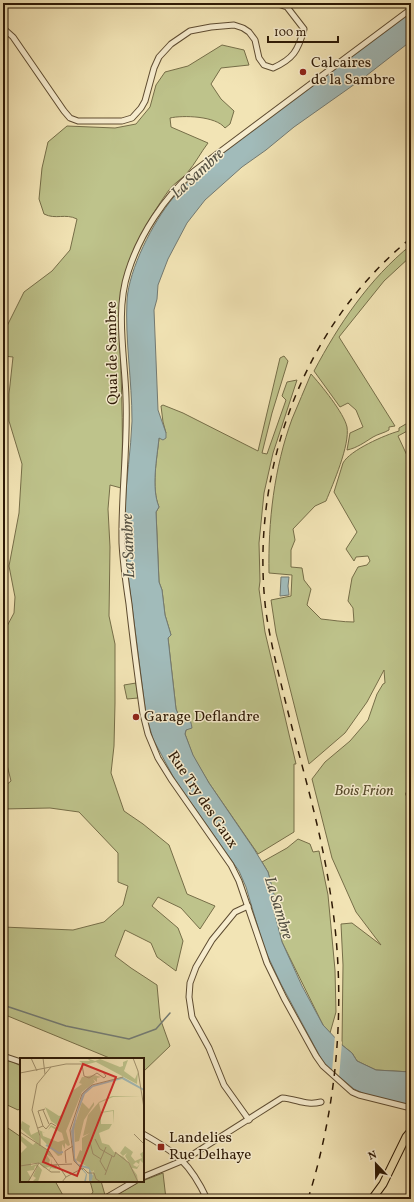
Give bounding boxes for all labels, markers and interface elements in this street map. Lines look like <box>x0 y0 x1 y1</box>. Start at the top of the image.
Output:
scale bar <box>268 18 338 44</box>
text: 100 m <box>274 25 307 41</box>
place label: Calcaires de la Sambre <box>311 53 395 91</box>
marker: Calcaires de la Sambre <box>298 67 308 77</box>
water label: La Sambre <box>167 144 229 204</box>
street label: Quai de Sambre <box>102 301 124 405</box>
water label: La Sambre <box>117 513 141 579</box>
place label: Garage Deflandre <box>144 707 260 728</box>
marker: Garage Deflandre <box>131 712 141 722</box>
street label: Rue Try des Gaux <box>162 747 242 853</box>
park label: Bois Frion <box>334 781 394 802</box>
water label: La Sambre <box>258 874 298 942</box>
inset map <box>20 1058 144 1182</box>
place label: Landelies Rue Delhaye <box>169 1128 251 1166</box>
marker: Landelies Rue Delhaye <box>156 1142 166 1152</box>
north arrow <box>356 1144 396 1184</box>
text: N <box>366 1148 379 1165</box>

